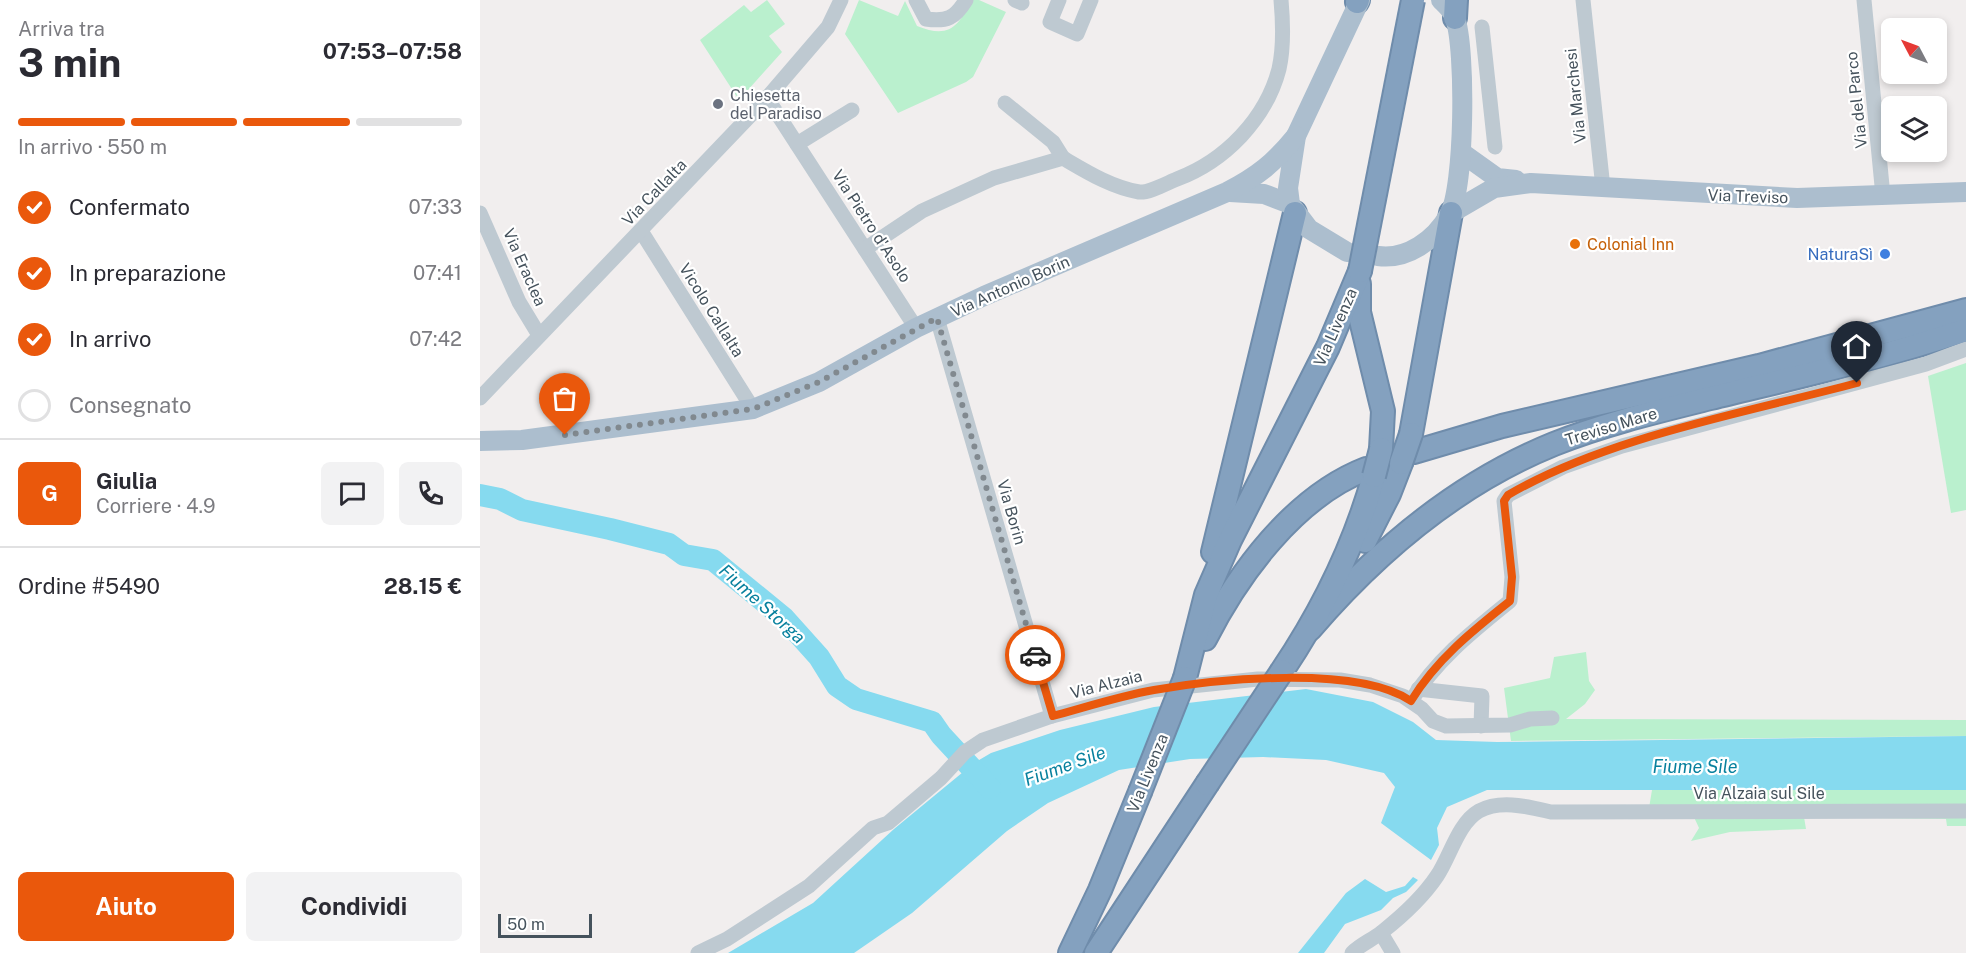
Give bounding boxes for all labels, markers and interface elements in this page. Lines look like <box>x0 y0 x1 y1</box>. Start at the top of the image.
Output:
text: Arriva tra <box>18 17 105 41</box>
north arrow <box>1881 18 1947 84</box>
map controls <box>1881 18 1947 162</box>
text: 07:53–07:58 <box>323 38 462 64</box>
text: 3 min <box>18 40 121 86</box>
street label: Via Marchesi <box>1561 47 1590 144</box>
street label: Via del Parco <box>1842 51 1871 149</box>
place label: Chiesetta del Paradiso <box>730 86 822 123</box>
button: layers <box>1881 96 1947 162</box>
marker: Chiesetta del Paradiso <box>711 97 725 111</box>
text: In arrivo · 550 m <box>18 135 167 159</box>
street label: Via Callalta <box>618 155 691 229</box>
street label: Via Pietro d'Asolo <box>828 166 915 286</box>
street label: Via Treviso <box>1707 186 1789 207</box>
icon: check <box>18 191 51 224</box>
text: Confermato <box>69 194 190 220</box>
text: 07:33 <box>409 195 462 219</box>
street label: Via Eraclea <box>499 225 550 309</box>
place label: Colonial Inn <box>1587 235 1674 254</box>
marker: Colonial Inn <box>1568 237 1582 251</box>
place label: NaturaSì <box>1808 245 1873 264</box>
marker: NaturaSì <box>1878 247 1892 261</box>
street label: Via Antonio Borin <box>948 252 1073 321</box>
icon: check <box>18 257 51 290</box>
text: In preparazione <box>69 260 226 286</box>
street label: Vicolo Callalta <box>675 260 748 361</box>
text: 07:41 <box>413 261 462 285</box>
street label: Via Livenza <box>1310 285 1361 369</box>
pin <box>1831 321 1882 383</box>
icon: check <box>18 323 51 356</box>
text: In arrivo <box>69 326 151 352</box>
text: 07:42 <box>409 327 462 351</box>
icon: home <box>1840 330 1873 363</box>
pin <box>539 373 590 435</box>
icon: bag <box>548 382 581 415</box>
text: Consegnato <box>69 392 191 418</box>
street label: Treviso Mare <box>1563 403 1659 449</box>
button: chat <box>321 462 384 525</box>
button: phone <box>399 462 462 525</box>
text: Giulia <box>96 468 157 494</box>
street label: Via Borin <box>993 477 1030 547</box>
text: G <box>41 480 58 506</box>
text: Corriere · 4.9 <box>96 494 216 518</box>
water label: Fiume Storga <box>715 560 810 648</box>
text: Ordine #5490 <box>18 573 160 599</box>
text: 28.15 € <box>384 573 462 599</box>
courier <box>1005 625 1065 685</box>
icon: car <box>1019 639 1052 672</box>
street label: Via Alzaia <box>1068 666 1144 703</box>
street label: Via Livenza <box>1123 731 1172 815</box>
water label: Fiume Sile <box>1021 741 1109 790</box>
water label: Fiume Sile <box>1652 756 1738 777</box>
street label: Via Alzaia sul Sile <box>1693 784 1825 803</box>
button: Aiuto <box>18 872 234 941</box>
button: Condividi <box>246 872 462 941</box>
scale bar <box>498 911 592 938</box>
text: 50 m <box>507 915 545 934</box>

